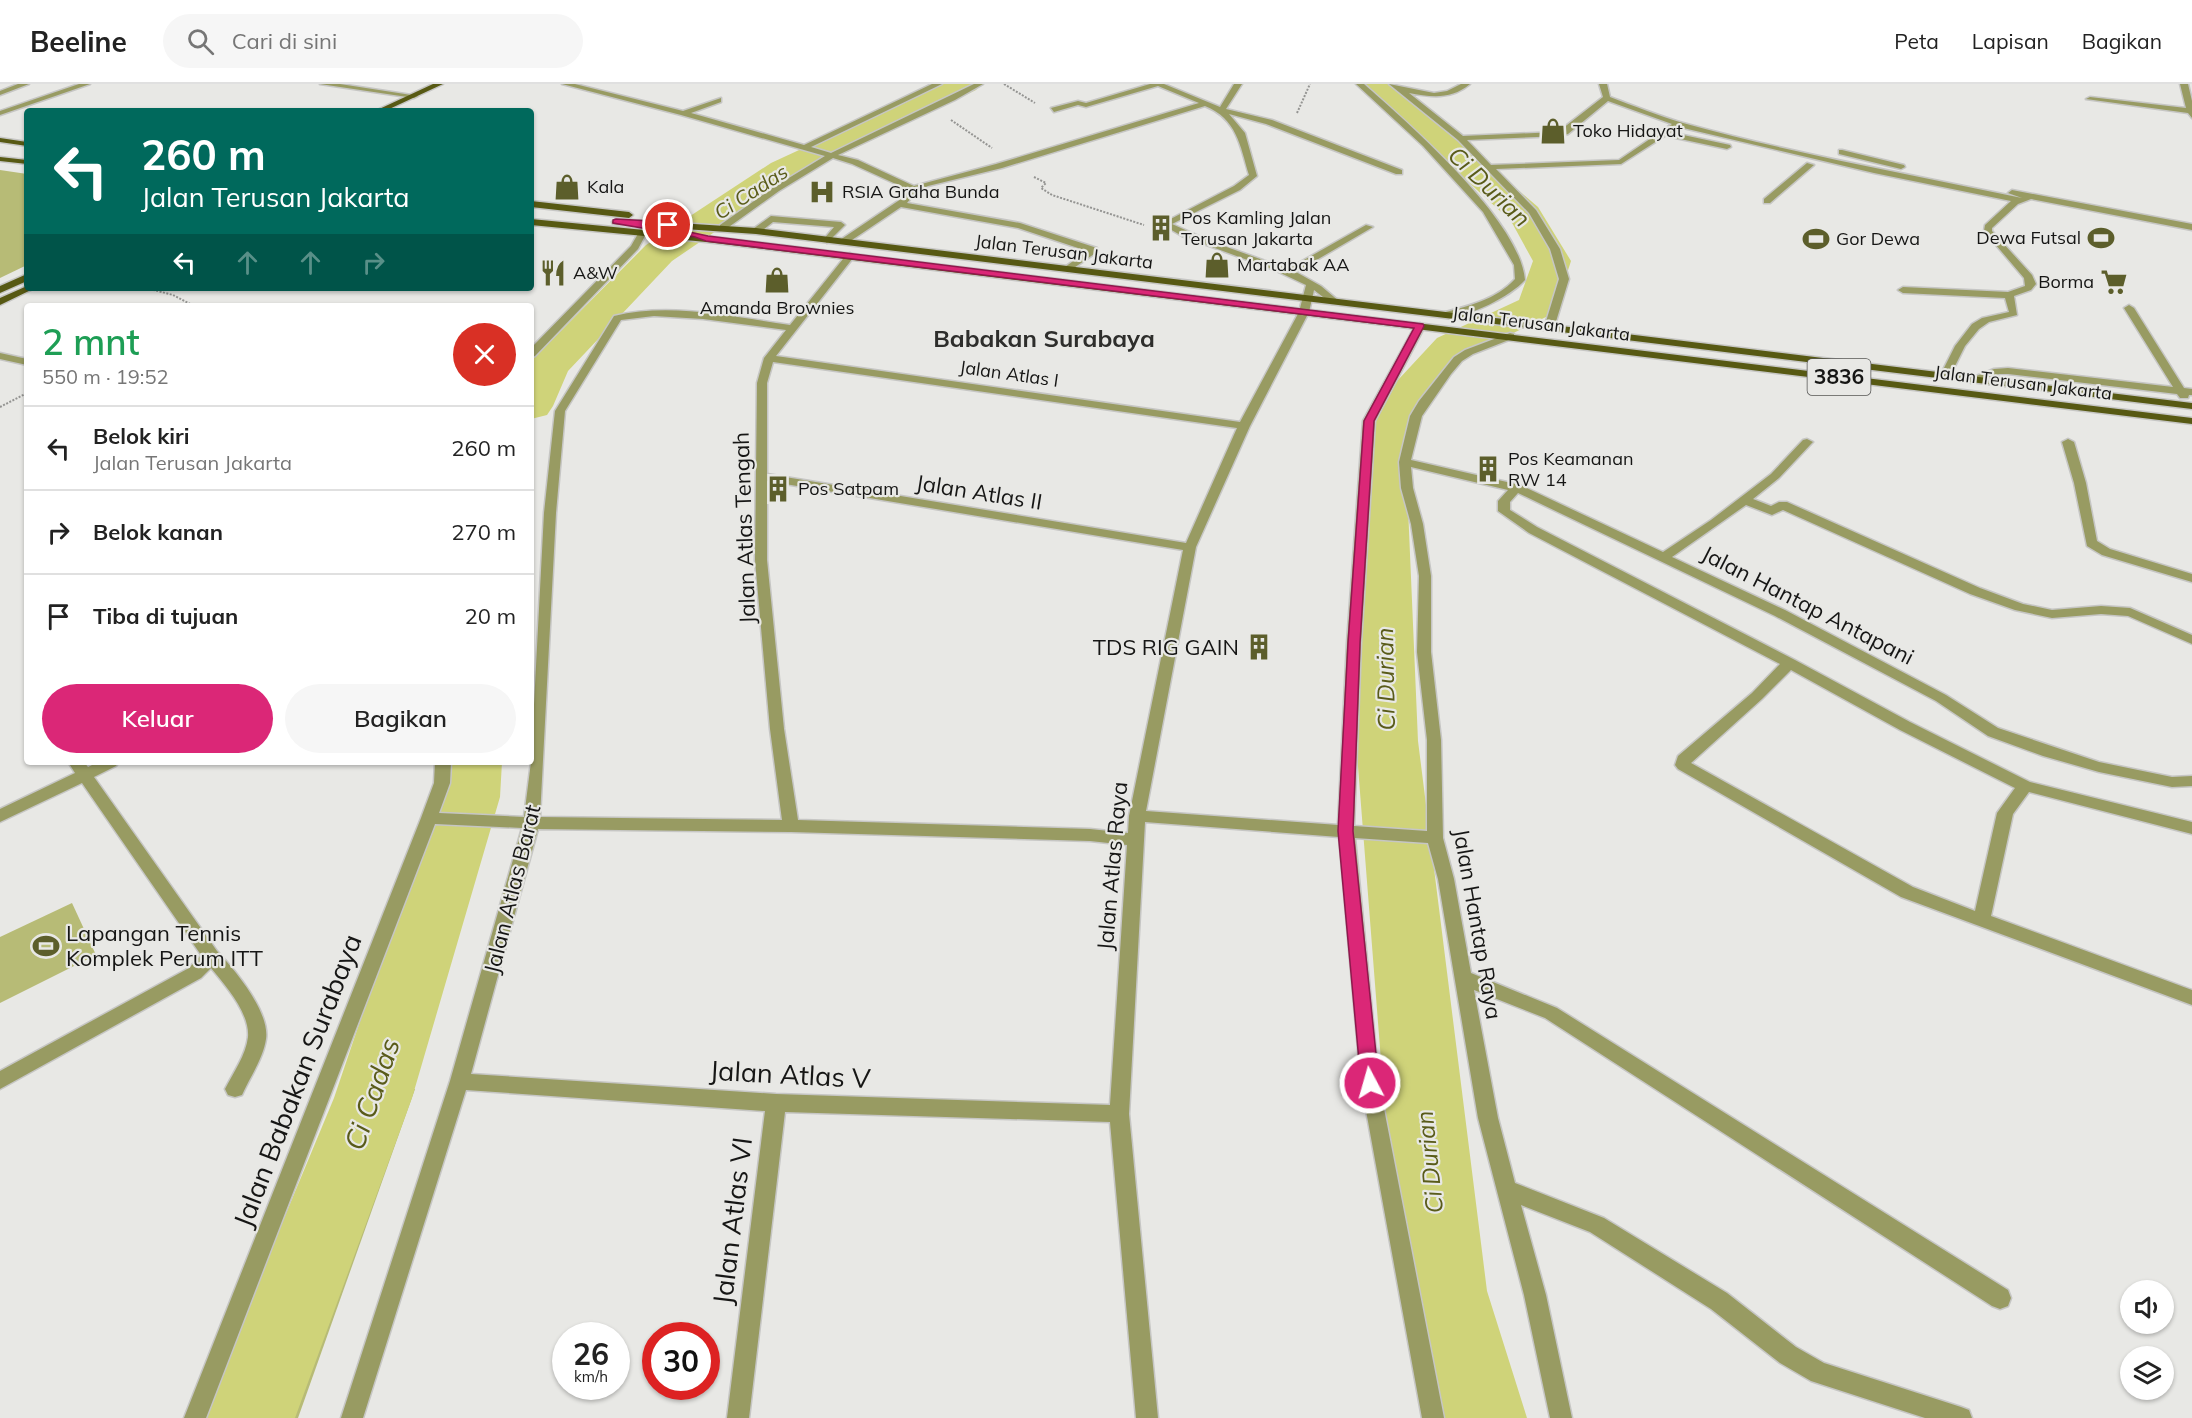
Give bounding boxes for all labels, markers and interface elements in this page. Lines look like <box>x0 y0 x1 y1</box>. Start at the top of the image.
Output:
search box <box>163 14 583 68</box>
text: Beeline <box>30 24 127 59</box>
icon: search <box>184 25 217 58</box>
text: Cari di sini <box>232 27 337 55</box>
text: Peta <box>1894 28 1939 54</box>
text: Lapisan <box>1972 28 2049 54</box>
text: Bagikan <box>2082 28 2162 54</box>
shop icon: Toko Hidayat <box>1538 116 1568 146</box>
place label: Toko Hidayat <box>1573 119 1683 142</box>
text: 260 m <box>141 128 266 181</box>
icon: left <box>42 132 120 210</box>
water label: Ci Durian <box>1442 140 1537 233</box>
water label: Ci Cadas <box>709 158 792 225</box>
shop icon: Kala <box>552 172 582 202</box>
place label: Kala <box>587 175 624 198</box>
hospital icon: RSIA Graha Bunda <box>807 177 837 207</box>
text: Jalan Terusan Jakarta <box>141 180 410 214</box>
place label: RSIA Graha Bunda <box>842 180 999 203</box>
pin <box>642 199 693 250</box>
place label: Pos Kamling Jalan Terusan Jakarta <box>1181 206 1331 250</box>
icon: arrive <box>651 208 684 241</box>
building icon: Pos Kamling Jalan Terusan Jakarta <box>1146 213 1176 243</box>
sports icon: Dewa Futsal <box>2086 223 2116 253</box>
sports icon: Gor Dewa <box>1801 224 1831 254</box>
place label: Dewa Futsal <box>1976 226 2081 249</box>
place label: Gor Dewa <box>1836 227 1920 250</box>
street label: Jalan Terusan Jakarta <box>974 229 1154 274</box>
icon: left <box>168 246 201 279</box>
icon: ahead <box>231 246 264 279</box>
icon: ahead <box>294 246 327 279</box>
icon: right <box>357 246 390 279</box>
shop icon: Martabak AA <box>1202 250 1232 280</box>
place label: Martabak AA <box>1237 253 1349 276</box>
restaurant icon: A&W <box>538 258 568 288</box>
place label: A&W <box>573 261 618 284</box>
shop icon: Amanda Brownies <box>762 265 792 295</box>
supermarket icon: Borma <box>2099 267 2129 297</box>
place label: Borma <box>2038 270 2094 293</box>
place label: Amanda Brownies <box>700 296 854 319</box>
street label: Jalan Terusan Jakarta <box>1451 301 1631 346</box>
text: 2 mnt <box>42 319 140 364</box>
button: close <box>453 323 516 386</box>
district label: Babakan Surabaya <box>933 323 1155 353</box>
street label: Jalan Atlas I <box>958 355 1060 392</box>
road number: 3836 <box>1808 359 1870 395</box>
street label: Jalan Terusan Jakarta <box>1933 360 2113 405</box>
text: 550 m · 19:52 <box>42 364 168 389</box>
text: Belok kiri <box>93 422 189 450</box>
icon: left <box>42 432 75 465</box>
street label: Jalan Atlas Tengah <box>727 432 761 624</box>
text: 260 m <box>451 434 516 462</box>
place label: Pos Keamanan RW 14 <box>1508 447 1634 491</box>
text: Jalan Terusan Jakarta <box>93 450 292 475</box>
building icon: Pos Keamanan RW 14 <box>1473 454 1503 484</box>
street label: Jalan Atlas II <box>914 468 1044 516</box>
building icon: Pos Satpam <box>763 474 793 504</box>
place label: Pos Satpam <box>798 477 899 500</box>
icon: right <box>42 516 75 549</box>
text: Belok kanan <box>93 518 223 546</box>
text: 270 m <box>451 518 516 546</box>
street label: Jalan Hantap Antapani <box>1697 539 1919 671</box>
icon: arrive <box>42 600 75 633</box>
text: Tiba di tujuan <box>93 602 238 630</box>
text: 20 m <box>465 602 516 630</box>
water label: Ci Durian <box>1369 627 1401 731</box>
building icon: TDS RIG GAIN <box>1244 632 1274 662</box>
place label: TDS RIG GAIN <box>1093 633 1239 661</box>
button: Keluar <box>42 684 273 753</box>
button: Bagikan <box>285 684 516 753</box>
street label: Jalan Atlas Raya <box>1091 781 1133 951</box>
street label: Jalan Atlas Barat <box>477 801 547 976</box>
street label: Jalan Hantap Raya <box>1447 826 1509 1022</box>
place label: Lapangan Tennis Komplek Perum ITT <box>66 919 263 972</box>
street label: Jalan Babakan Surabaya <box>225 929 369 1232</box>
sports icon: Lapangan Tennis Komplek Perum ITT <box>31 931 61 961</box>
water label: Ci Cadas <box>336 1033 407 1154</box>
position arrow <box>1338 1051 1402 1115</box>
street label: Jalan Atlas V <box>709 1053 872 1095</box>
water label: Ci Durian <box>1409 1109 1449 1215</box>
street label: Jalan Atlas VI <box>705 1135 759 1307</box>
map controls <box>2120 1280 2174 1400</box>
button: sound <box>2120 1280 2174 1334</box>
speed limit sign: 30 <box>642 1322 720 1400</box>
text: 26 <box>573 1335 609 1373</box>
button: layers <box>2120 1346 2174 1400</box>
text: km/h <box>574 1367 608 1386</box>

